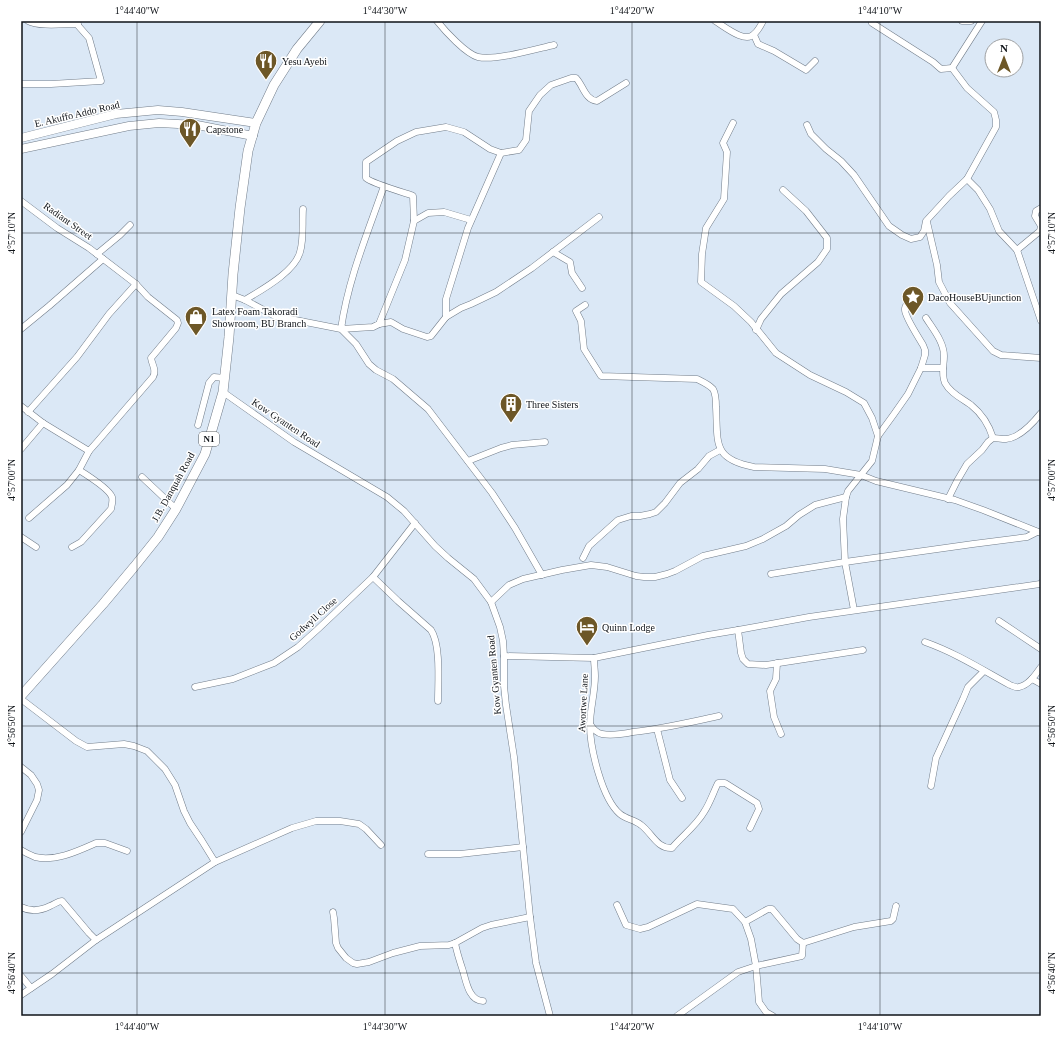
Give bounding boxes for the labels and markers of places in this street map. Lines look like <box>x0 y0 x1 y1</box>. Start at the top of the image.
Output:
restaurant icon: Yesu Ayebi <box>253 48 279 81</box>
place label: Yesu Ayebi <box>282 56 327 67</box>
restaurant icon: Capstone <box>177 116 203 149</box>
place label: Capstone <box>206 124 244 135</box>
place icon: DacoHouseBUjunction <box>900 284 926 317</box>
place label: DacoHouseBUjunction <box>928 292 1021 303</box>
shop icon: Latex Foam Takoradi Showroom, BU Branch <box>183 304 209 337</box>
place label: Latex Foam Takoradi Showroom, BU Branch <box>212 306 306 329</box>
building icon: Three Sisters <box>498 391 524 424</box>
place label: Three Sisters <box>526 399 579 410</box>
hotel icon: Quinn Lodge <box>574 614 600 647</box>
place label: Quinn Lodge <box>602 622 656 633</box>

